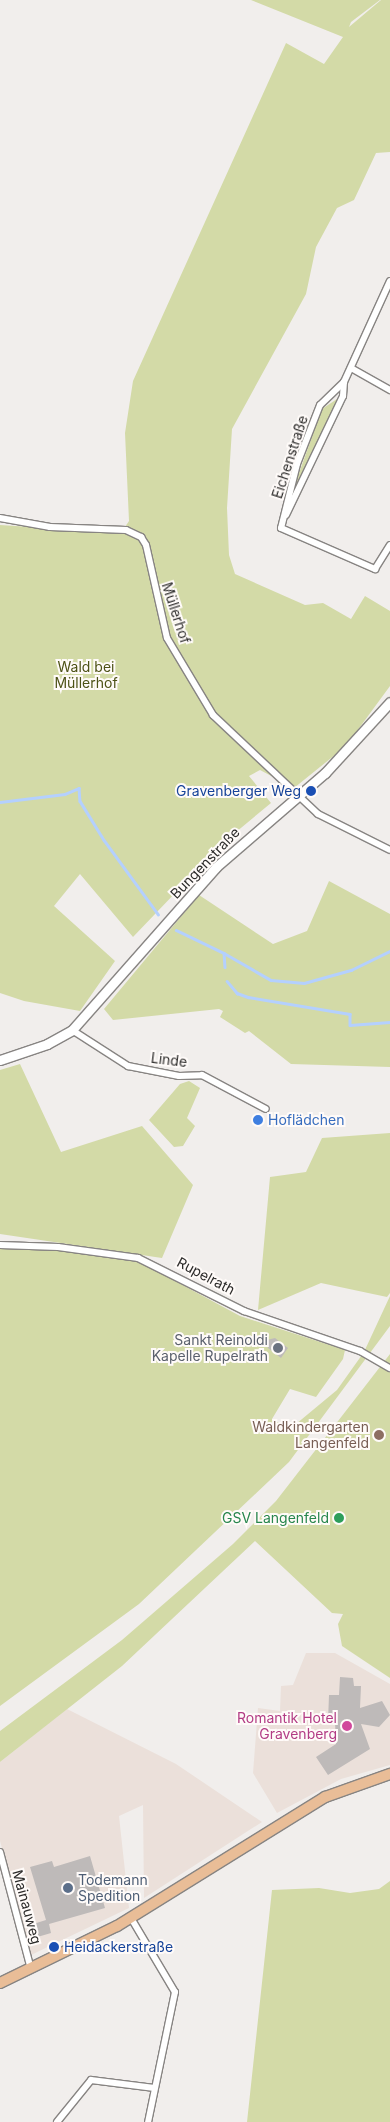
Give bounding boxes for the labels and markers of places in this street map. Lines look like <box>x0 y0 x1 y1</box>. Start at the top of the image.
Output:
place label: Gravenberger Weg <box>176 783 301 799</box>
marker: Gravenberger Weg <box>305 785 317 797</box>
place label: Hoflädchen <box>268 1112 345 1128</box>
marker: Hoflädchen <box>252 1114 264 1126</box>
place label: Sankt Reinoldi Kapelle Rupelrath <box>152 1332 268 1364</box>
marker: Sankt Reinoldi Kapelle Rupelrath <box>272 1342 284 1354</box>
place label: Waldkindergarten Langenfeld <box>252 1419 369 1451</box>
marker: Waldkindergarten Langenfeld <box>373 1429 385 1441</box>
place label: GSV Langenfeld <box>222 1510 329 1526</box>
marker: GSV Langenfeld <box>333 1512 345 1524</box>
place label: Romantik Hotel Gravenberg <box>237 1710 337 1742</box>
marker: Romantik Hotel Gravenberg <box>341 1720 353 1732</box>
place label: Todemann Spedition <box>78 1872 148 1904</box>
marker: Todemann Spedition <box>62 1882 74 1894</box>
place label: Heidackerstraße <box>64 1939 173 1955</box>
marker: Heidackerstraße <box>48 1941 60 1953</box>

